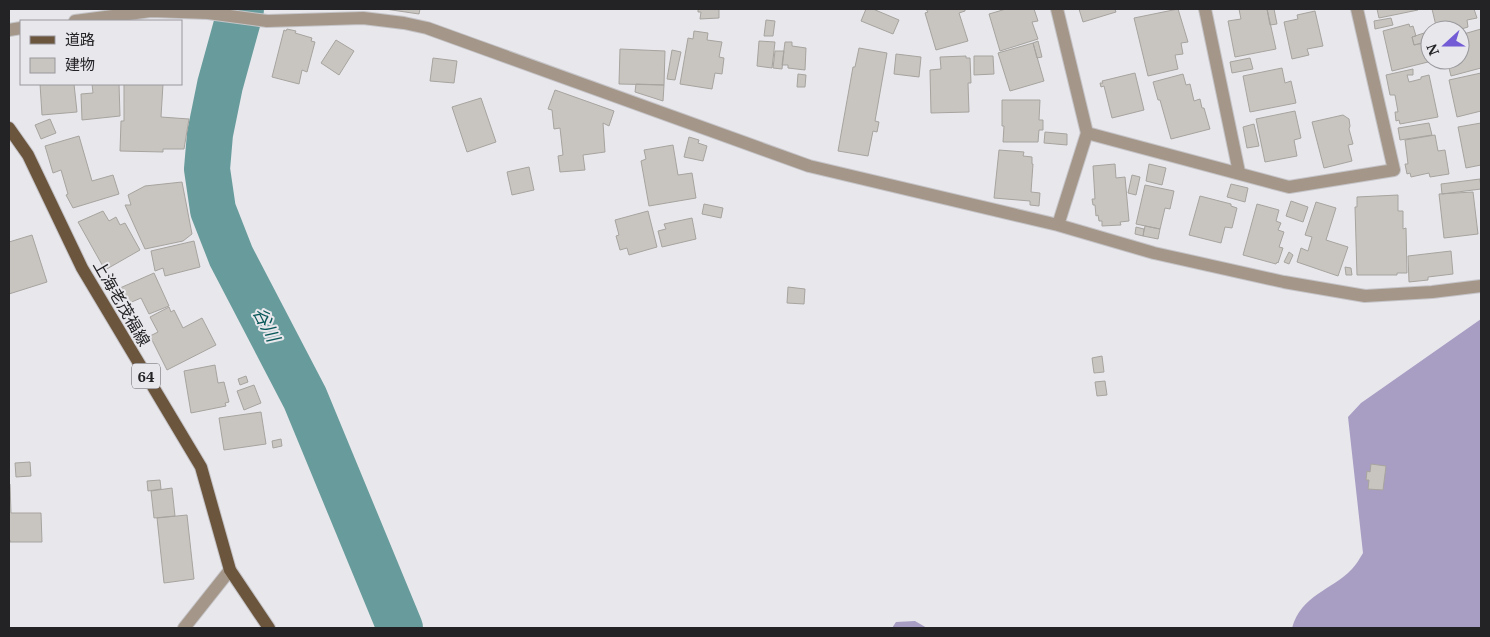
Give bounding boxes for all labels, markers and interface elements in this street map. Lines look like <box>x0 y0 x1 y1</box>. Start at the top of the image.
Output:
legend <box>20 20 182 85</box>
north arrow <box>1420 20 1470 70</box>
text: 道路 <box>65 29 95 49</box>
text: N <box>1422 41 1443 58</box>
text: 建物 <box>65 54 95 74</box>
street label: 上海老茂福線 <box>88 256 156 350</box>
water label: 谷川 <box>248 303 287 347</box>
road number: 64 <box>132 364 160 388</box>

